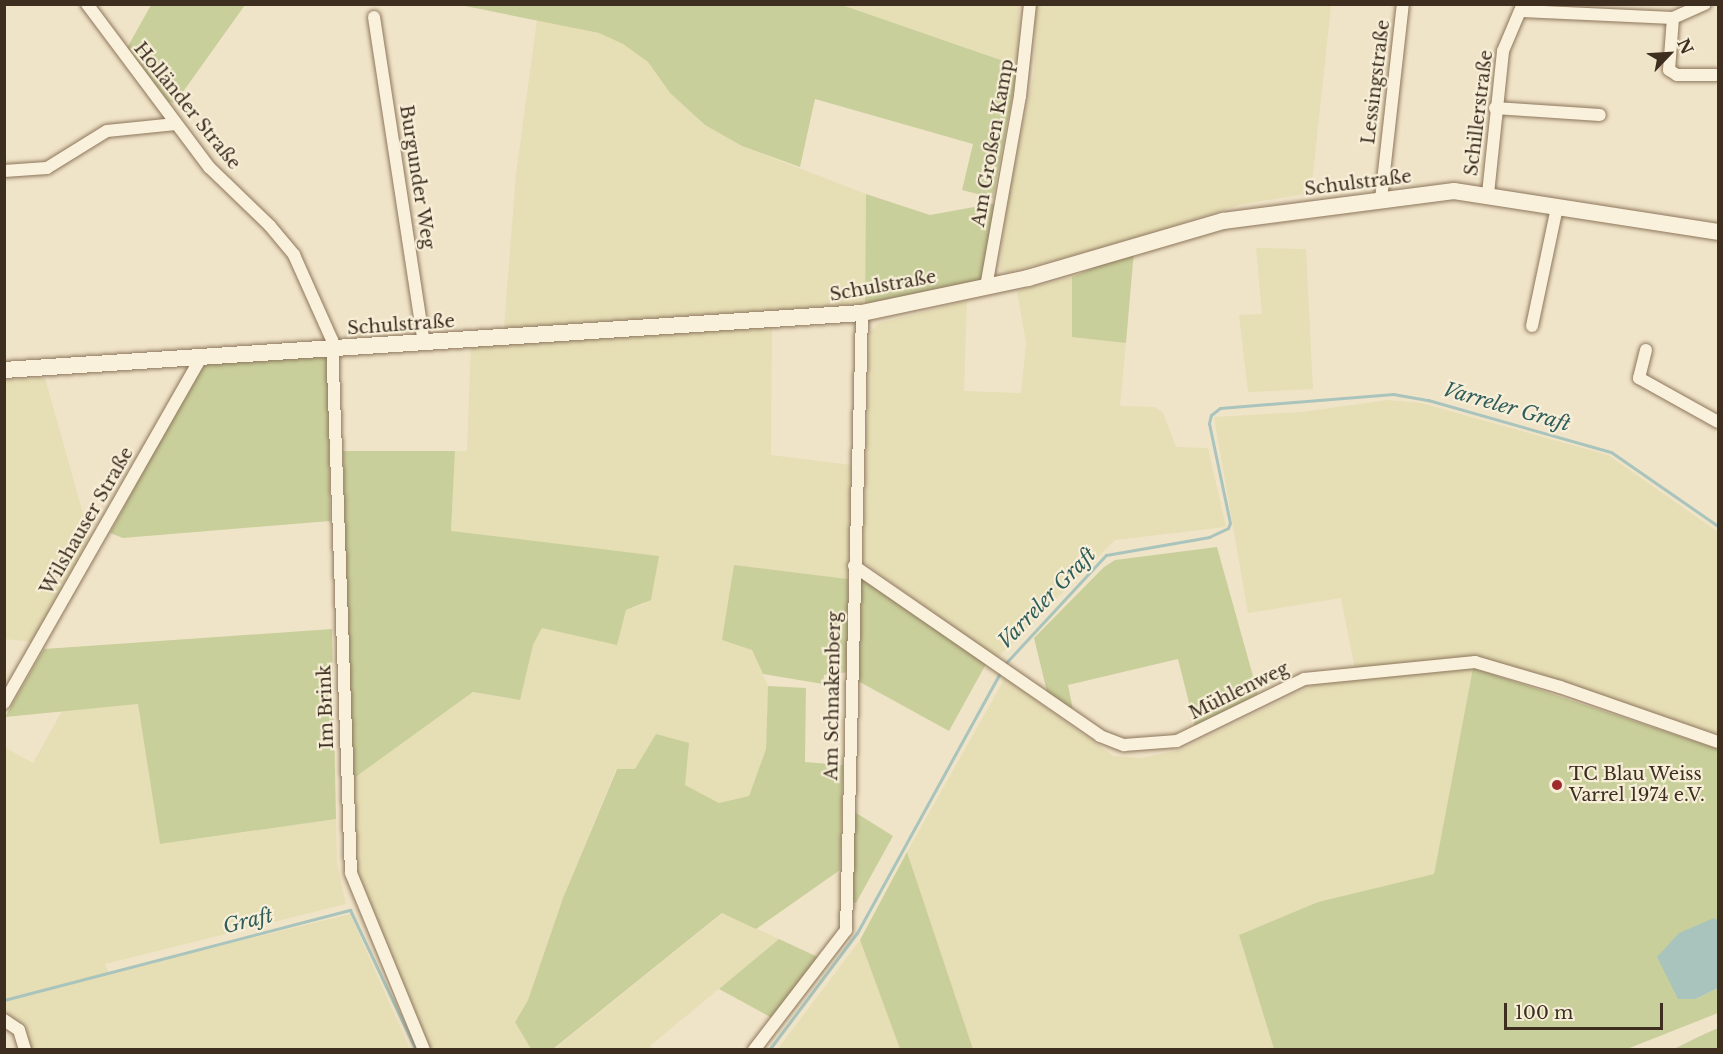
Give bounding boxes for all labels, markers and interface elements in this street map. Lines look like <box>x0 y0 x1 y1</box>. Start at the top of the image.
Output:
street label: Lessingstraße <box>1358 19 1394 145</box>
north arrow <box>1639 24 1699 84</box>
text: N <box>1673 35 1698 57</box>
street label: Holländer Straße <box>129 38 245 174</box>
street label: Schillerstraße <box>1461 49 1497 177</box>
street label: Am Großen Kamp <box>968 57 1018 229</box>
street label: Burgunder Weg <box>395 103 439 251</box>
street label: Schulstraße <box>1303 166 1413 200</box>
street label: Schulstraße <box>828 266 938 306</box>
street label: Schulstraße <box>347 310 455 340</box>
water label: Varreler Graft <box>1441 377 1573 437</box>
street label: Wilshauser Straße <box>36 443 138 599</box>
water label: Varreler Graft <box>993 542 1101 654</box>
street label: Am Schnakenberg <box>821 611 845 781</box>
street label: Mühlenweg <box>1186 658 1292 724</box>
street label: Im Brink <box>314 665 338 749</box>
place label: TC Blau Weiss Varrel 1974 e.V. <box>1569 764 1705 806</box>
marker: TC Blau Weiss Varrel 1974 e.V. <box>1550 778 1564 792</box>
water label: Graft <box>221 903 275 939</box>
scale bar <box>1507 991 1666 1029</box>
text: 100 m <box>1515 1002 1573 1024</box>

